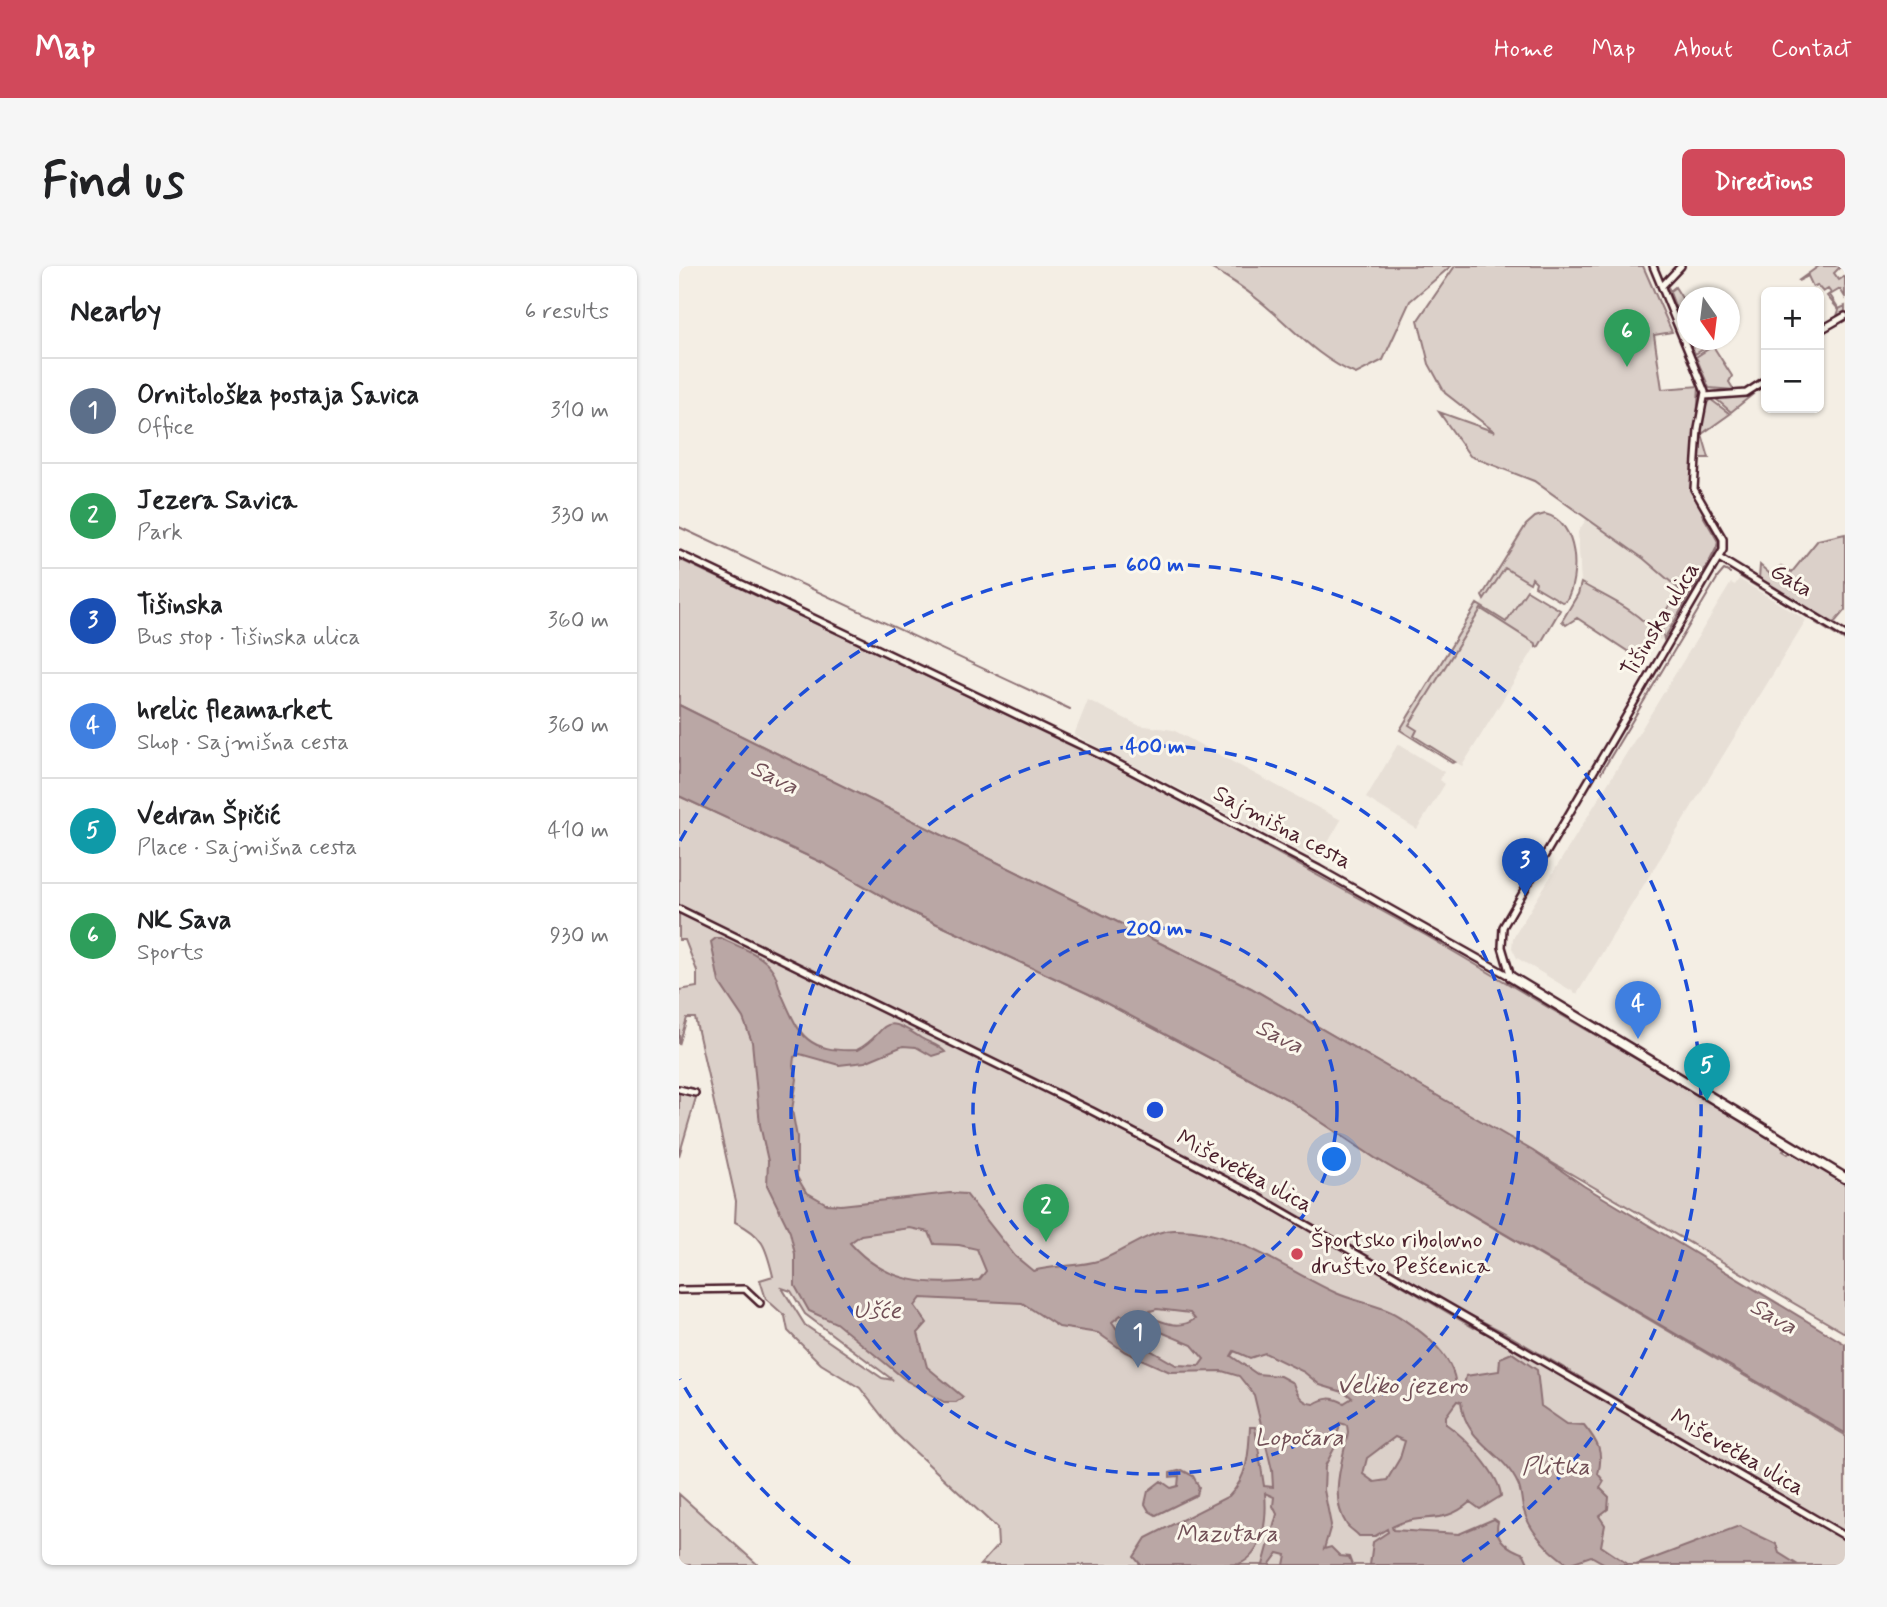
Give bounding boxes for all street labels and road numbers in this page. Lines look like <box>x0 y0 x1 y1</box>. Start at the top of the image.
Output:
street label: Tišinska ulica <box>1615 557 1707 683</box>
street label: Gata <box>1764 557 1818 605</box>
street label: Sajmišna cesta <box>1208 779 1356 877</box>
street label: Miševečka ulica <box>1171 1124 1317 1220</box>
street label: Miševečka ulica <box>1665 1403 1809 1503</box>

